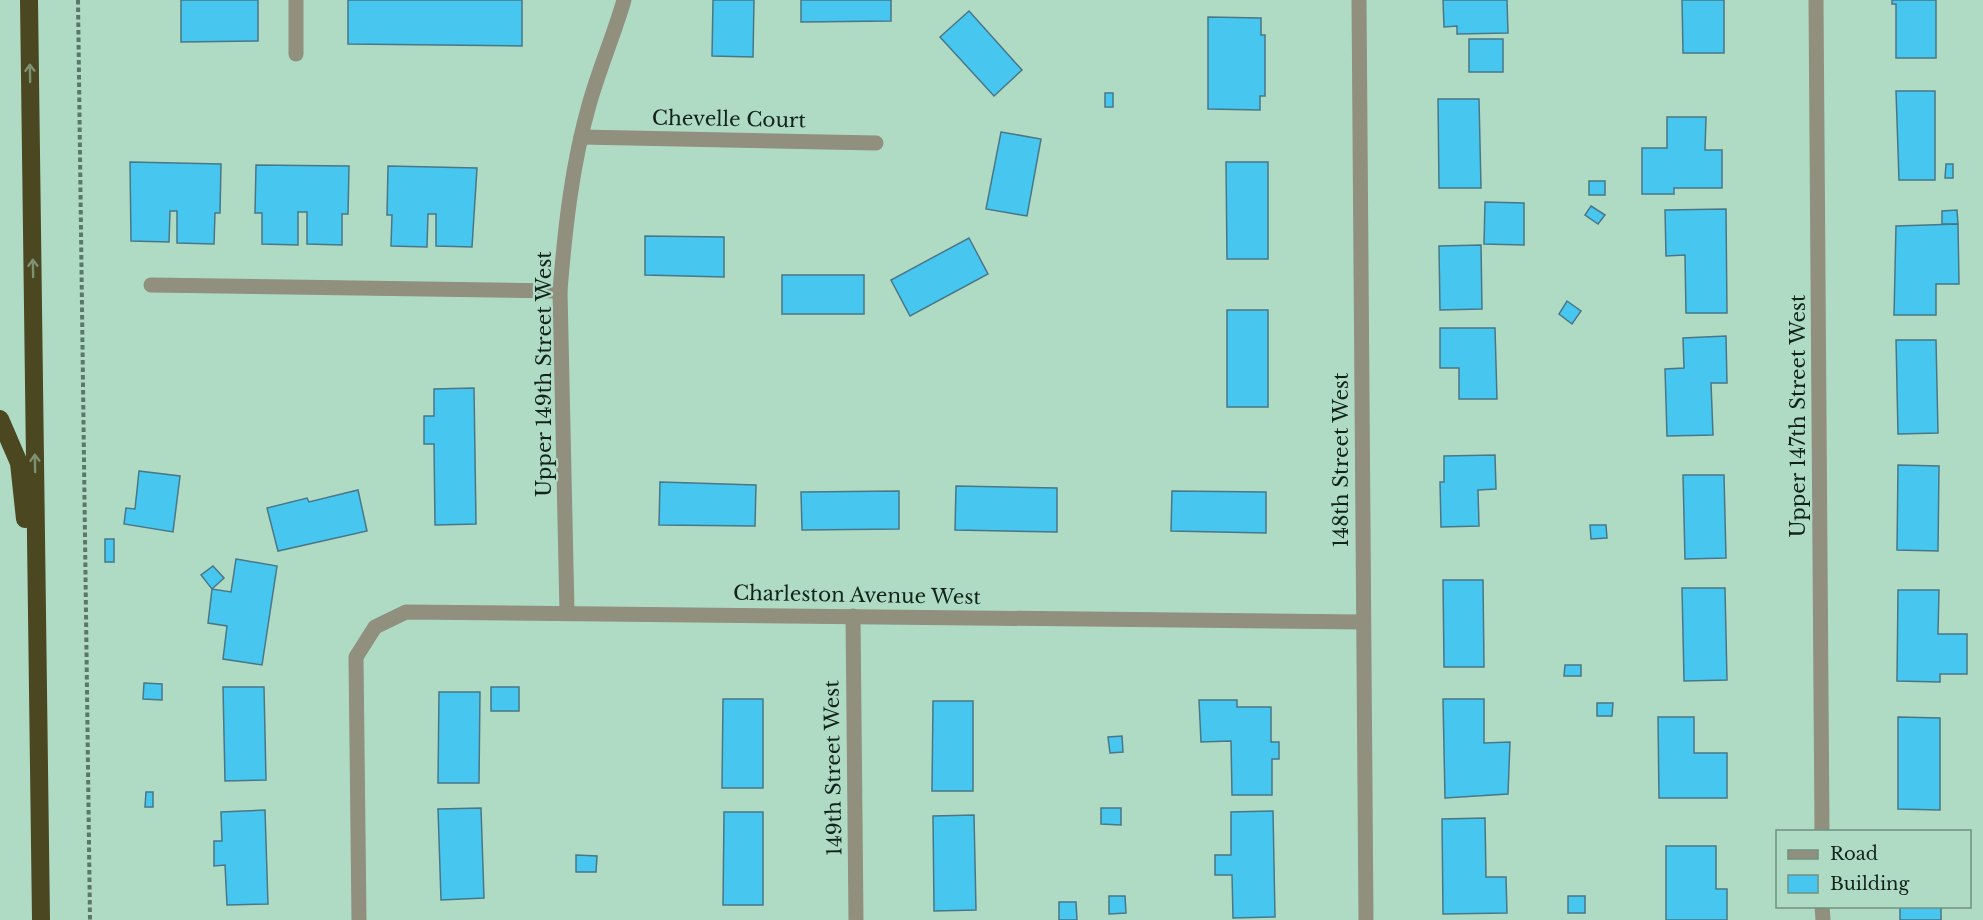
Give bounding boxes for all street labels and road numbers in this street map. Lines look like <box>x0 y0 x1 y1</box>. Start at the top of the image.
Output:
street label: Chevelle Court <box>652 106 807 132</box>
street label: Upper 149th Street West <box>532 251 556 497</box>
street label: Upper 147th Street West <box>1786 294 1810 537</box>
street label: 148th Street West <box>1329 372 1353 547</box>
street label: Charleston Avenue West <box>733 581 982 609</box>
street label: 149th Street West <box>819 680 847 856</box>

